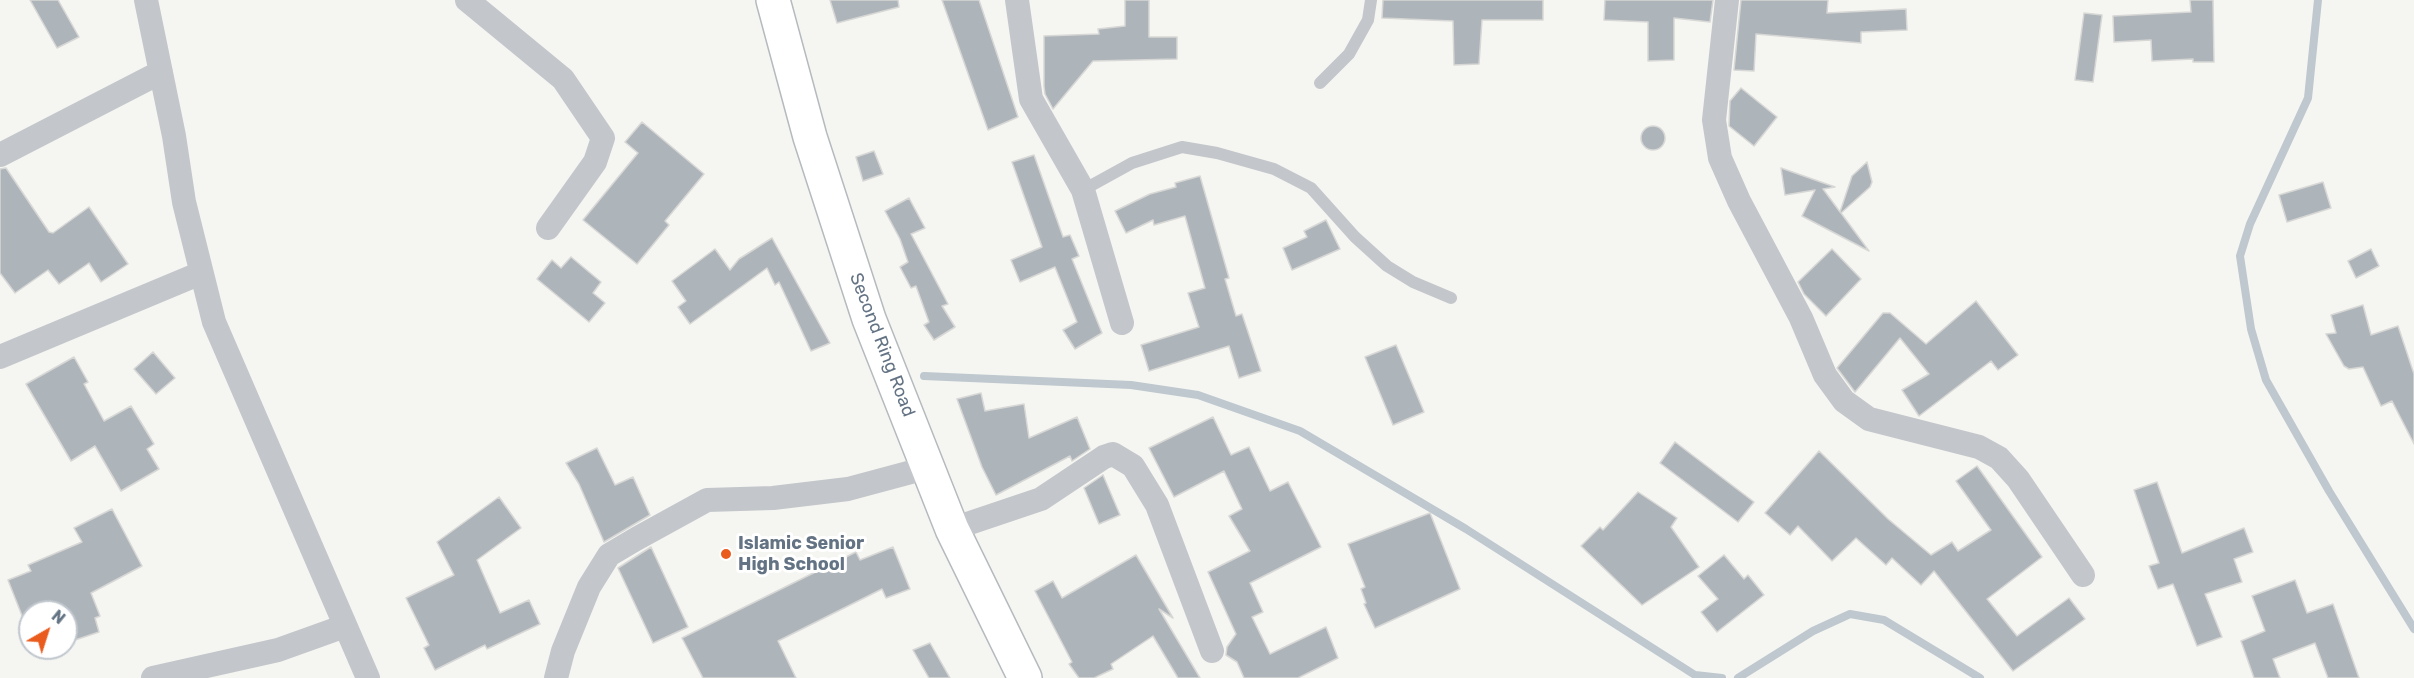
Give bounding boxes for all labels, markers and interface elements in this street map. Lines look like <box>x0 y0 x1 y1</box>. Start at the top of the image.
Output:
street label: Second Ring Road <box>845 270 919 420</box>
place label: Islamic Senior High School <box>738 533 864 576</box>
marker: Islamic Senior High School <box>719 547 733 561</box>
north arrow <box>18 600 78 660</box>
text: N <box>48 606 69 628</box>

